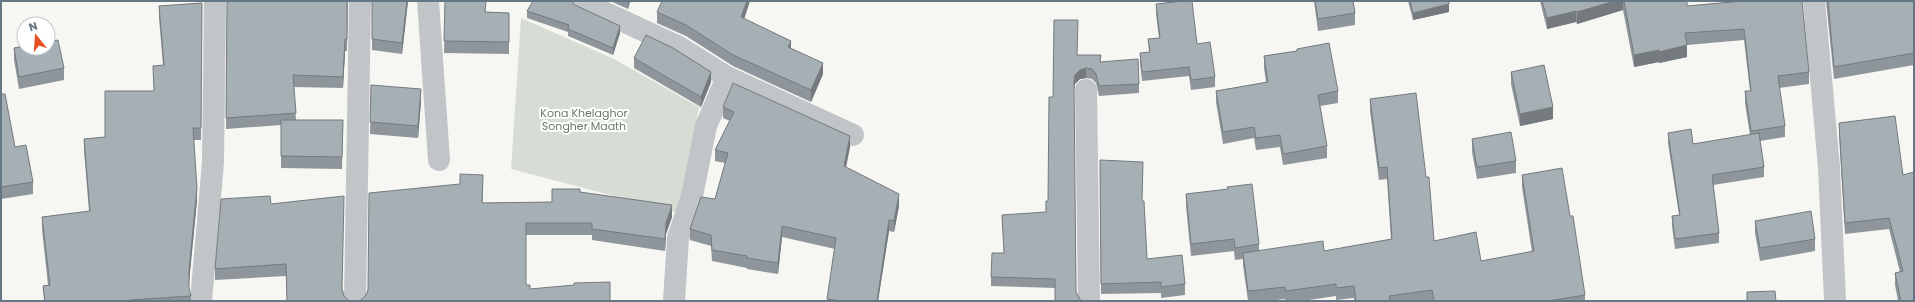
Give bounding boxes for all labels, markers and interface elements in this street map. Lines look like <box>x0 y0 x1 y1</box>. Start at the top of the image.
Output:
north arrow <box>16 16 56 56</box>
text: N <box>27 18 39 35</box>
park label: Kona Khelaghor Songher Maath <box>540 105 628 134</box>

